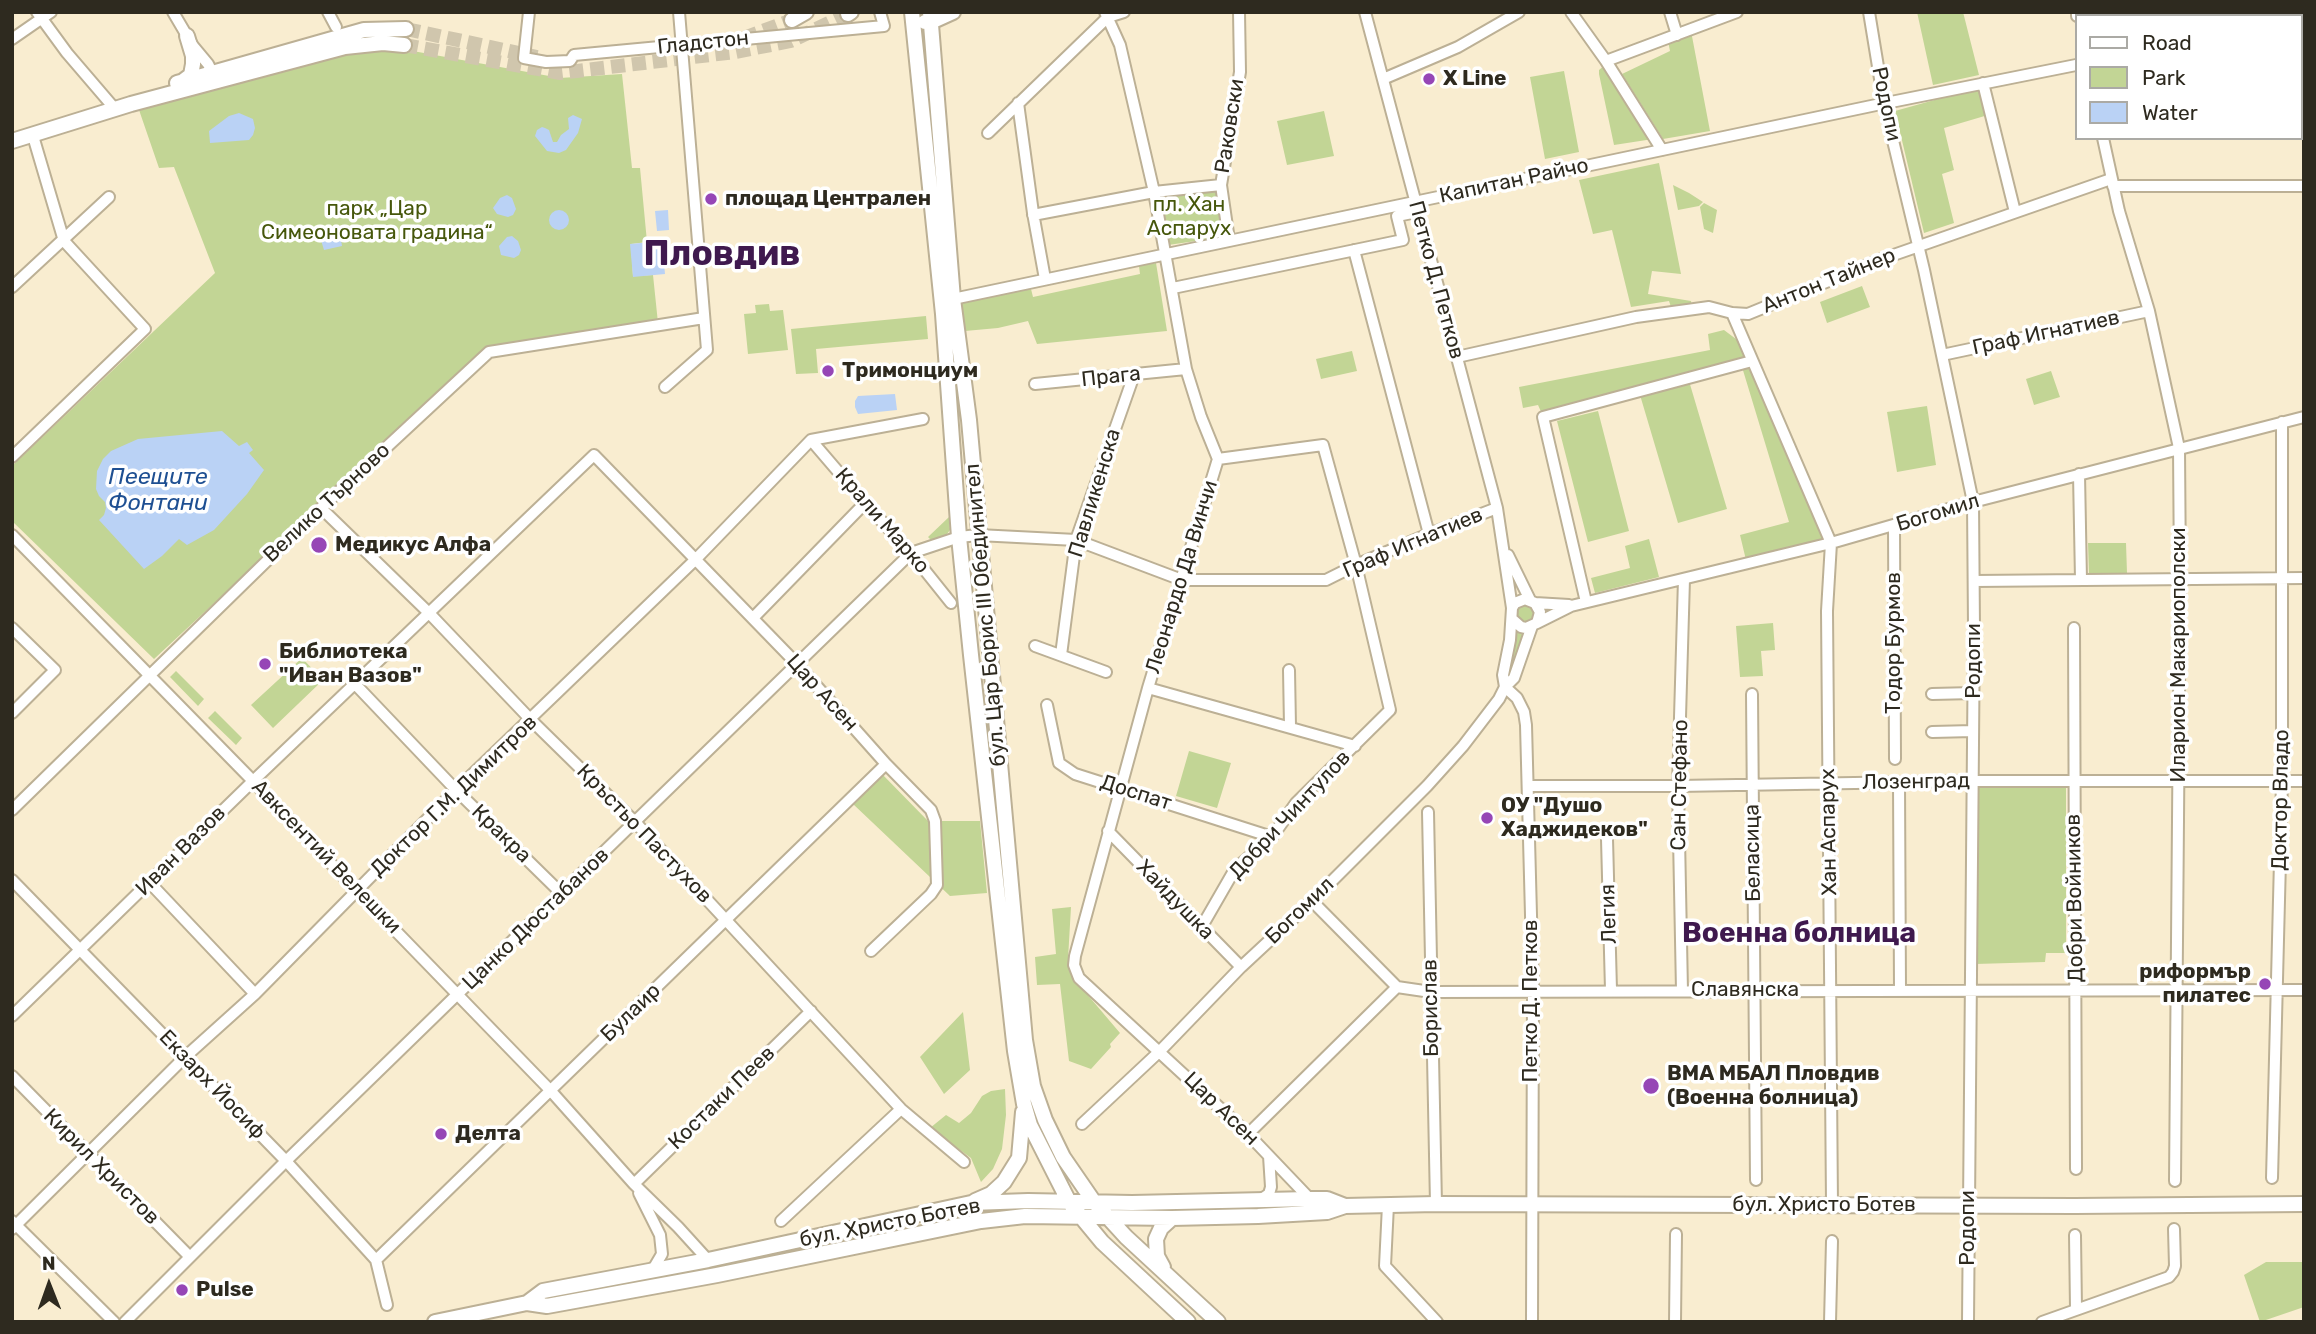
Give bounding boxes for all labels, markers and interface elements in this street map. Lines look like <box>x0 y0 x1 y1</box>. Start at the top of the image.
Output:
legend <box>2074 14 2302 140</box>
street label: Гладстон <box>656 26 750 60</box>
text: Road <box>2142 30 2192 55</box>
street label: Родопи <box>1866 64 1906 144</box>
text: Park <box>2142 65 2186 90</box>
place label: X Line <box>1443 66 1506 92</box>
marker: X Line <box>1421 71 1437 87</box>
street label: Раковски <box>1210 77 1250 175</box>
text: Water <box>2142 100 2198 125</box>
street label: Капитан Райчо <box>1437 153 1591 209</box>
place label: площад Централен <box>725 186 931 212</box>
marker: площад Централен <box>703 191 719 207</box>
park label: пл. Хан Аспарух <box>1147 192 1231 242</box>
park label: парк „Цар Симеоновата градина“ <box>261 196 493 246</box>
street label: Петко Д. Петков <box>1403 198 1469 362</box>
district label: Пловдив <box>643 234 801 276</box>
street label: Антон Тайнер <box>1759 243 1899 319</box>
street label: Граф Игнатиев <box>1970 305 2122 361</box>
place label: Тримонциум <box>842 358 978 384</box>
street label: Прага <box>1080 361 1142 393</box>
marker: Тримонциум <box>820 363 836 379</box>
street label: Павликенска <box>1063 426 1127 560</box>
street label: Велико Търново <box>258 438 396 568</box>
street label: бул. Цар Борис III Обединител <box>960 462 1012 768</box>
water label: Пеещите Фонтани <box>108 463 208 517</box>
street label: Крали Марко <box>829 463 935 579</box>
street label: Леонардо Да Винчи <box>1141 477 1223 677</box>
street label: Богомил <box>1893 488 1983 538</box>
street label: Граф Игнатиев <box>1339 502 1487 584</box>
street label: Иларион Макариополски <box>2166 527 2192 783</box>
place label: Медикус Алфа <box>335 532 491 558</box>
marker: Медикус Алфа <box>309 535 329 555</box>
street label: Тодор Бурмов <box>1881 572 1907 714</box>
street label: Родопи <box>1961 623 1987 699</box>
place label: Библиотека "Иван Вазов" <box>279 639 422 689</box>
street label: Цар Асен <box>781 649 863 737</box>
marker: Библиотека "Иван Вазов" <box>257 656 273 672</box>
street label: Доктор Г.М. Димитров <box>366 710 542 882</box>
street label: Сан Стефано <box>1666 719 1694 851</box>
street label: Доктор Владо <box>2267 729 2295 871</box>
street label: Добри Чинтулов <box>1224 746 1356 884</box>
street label: Кръстьо Пастухов <box>571 759 717 909</box>
street label: Хан Аспарух <box>1815 768 1843 896</box>
street label: Лозенград <box>1862 768 1970 796</box>
street label: Доспат <box>1097 770 1175 816</box>
street label: Авксентий Велешки <box>246 775 406 939</box>
place label: ОУ "Душо Хаджидеков" <box>1501 793 1648 843</box>
street label: Кракра <box>466 800 536 868</box>
street label: Иван Вазов <box>131 801 231 901</box>
street label: Беласица <box>1740 804 1766 902</box>
marker: ОУ "Душо Хаджидеков" <box>1479 810 1495 826</box>
street label: Добри Войников <box>2061 813 2089 983</box>
street label: Цанко Дюстабанов <box>458 843 614 995</box>
street label: Хайдушка <box>1131 855 1219 945</box>
street label: Богомил <box>1260 872 1340 950</box>
street label: Легия <box>1595 884 1623 944</box>
district label: Военна болница <box>1682 917 1916 951</box>
street label: Петко Д. Петков <box>1518 920 1544 1082</box>
street label: Борислав <box>1418 959 1444 1057</box>
place label: риформър пилатес <box>2139 959 2251 1009</box>
marker: риформър пилатес <box>2257 976 2273 992</box>
street label: Славянска <box>1691 977 1799 1003</box>
street label: Булаир <box>596 978 666 1048</box>
street label: Екзарх Йосиф <box>153 1025 271 1145</box>
street label: Костаки Пеев <box>664 1041 780 1155</box>
place label: ВМА МБАЛ Пловдив (Военна болница) <box>1667 1061 1880 1111</box>
street label: Цар Асен <box>1178 1067 1264 1151</box>
marker: ВМА МБАЛ Пловдив (Военна болница) <box>1641 1076 1661 1096</box>
street label: Кирил Христов <box>38 1104 164 1230</box>
place label: Делта <box>455 1121 521 1147</box>
marker: Делта <box>433 1126 449 1142</box>
street label: Родопи <box>1955 1190 1981 1266</box>
street label: бул. Христо Ботев <box>1732 1192 1916 1218</box>
street label: бул. Христо Ботев <box>797 1193 983 1253</box>
north arrow <box>14 1250 84 1320</box>
text: N <box>42 1252 56 1275</box>
place label: Pulse <box>196 1277 254 1303</box>
marker: Pulse <box>174 1282 190 1298</box>

